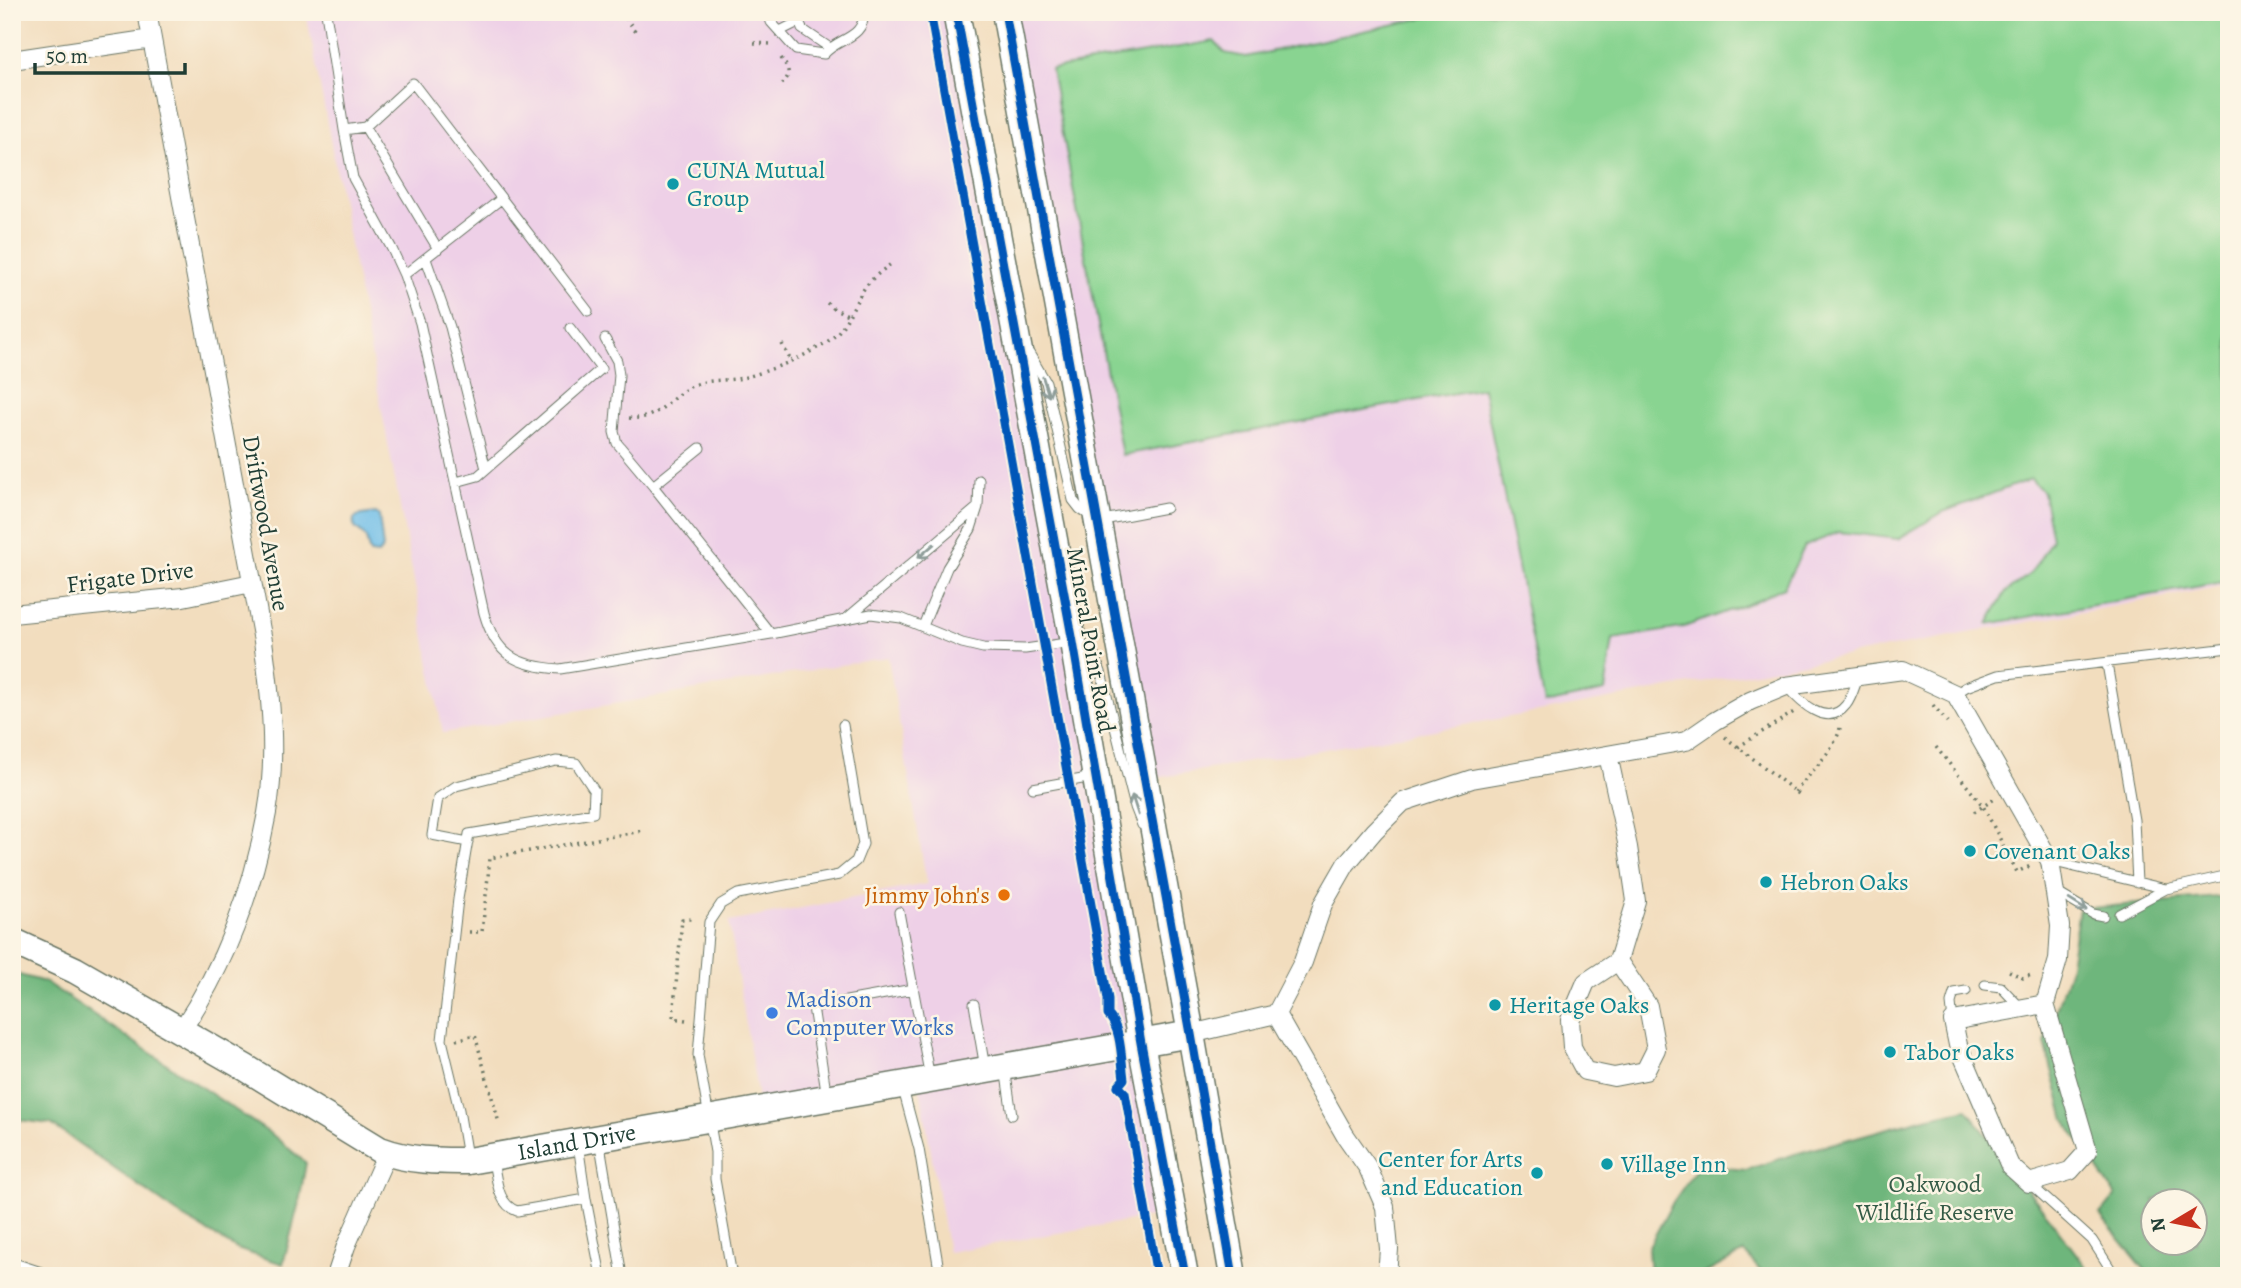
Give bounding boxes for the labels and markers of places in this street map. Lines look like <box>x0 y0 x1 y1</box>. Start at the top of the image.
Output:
place label: CUNA Mutual Group <box>687 154 825 214</box>
marker: CUNA Mutual Group <box>665 176 681 192</box>
place label: Covenant Oaks <box>1984 835 2131 867</box>
marker: Covenant Oaks <box>1962 843 1978 859</box>
place label: Hebron Oaks <box>1780 866 1909 898</box>
marker: Hebron Oaks <box>1758 874 1774 890</box>
place label: Jimmy John's <box>864 879 990 911</box>
marker: Jimmy John's <box>996 887 1012 903</box>
place label: Madison Computer Works <box>786 983 954 1043</box>
place label: Heritage Oaks <box>1509 989 1649 1021</box>
marker: Heritage Oaks <box>1487 997 1503 1013</box>
marker: Madison Computer Works <box>764 1005 780 1021</box>
place label: Tabor Oaks <box>1904 1036 2015 1068</box>
marker: Tabor Oaks <box>1882 1044 1898 1060</box>
place label: Center for Arts and Education <box>1378 1143 1523 1203</box>
place label: Village Inn <box>1620 1148 1727 1180</box>
marker: Village Inn <box>1599 1156 1615 1172</box>
marker: Center for Arts and Education <box>1529 1165 1545 1181</box>

